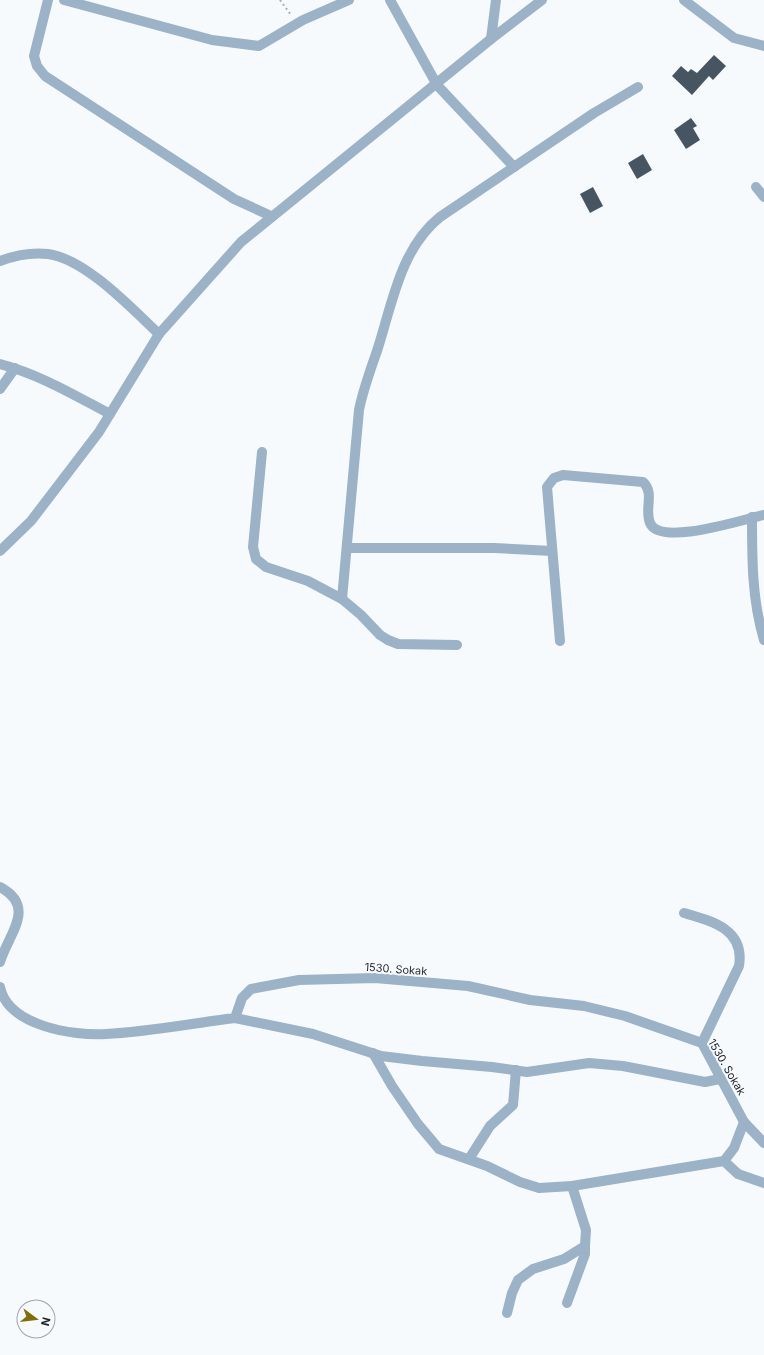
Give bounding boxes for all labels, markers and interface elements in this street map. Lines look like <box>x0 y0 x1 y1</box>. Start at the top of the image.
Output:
street label: 1530. Sokak <box>364 960 428 978</box>
street label: 1530. Sokak <box>705 1036 749 1098</box>
north arrow <box>16 1299 56 1339</box>
text: N <box>38 1316 54 1327</box>

